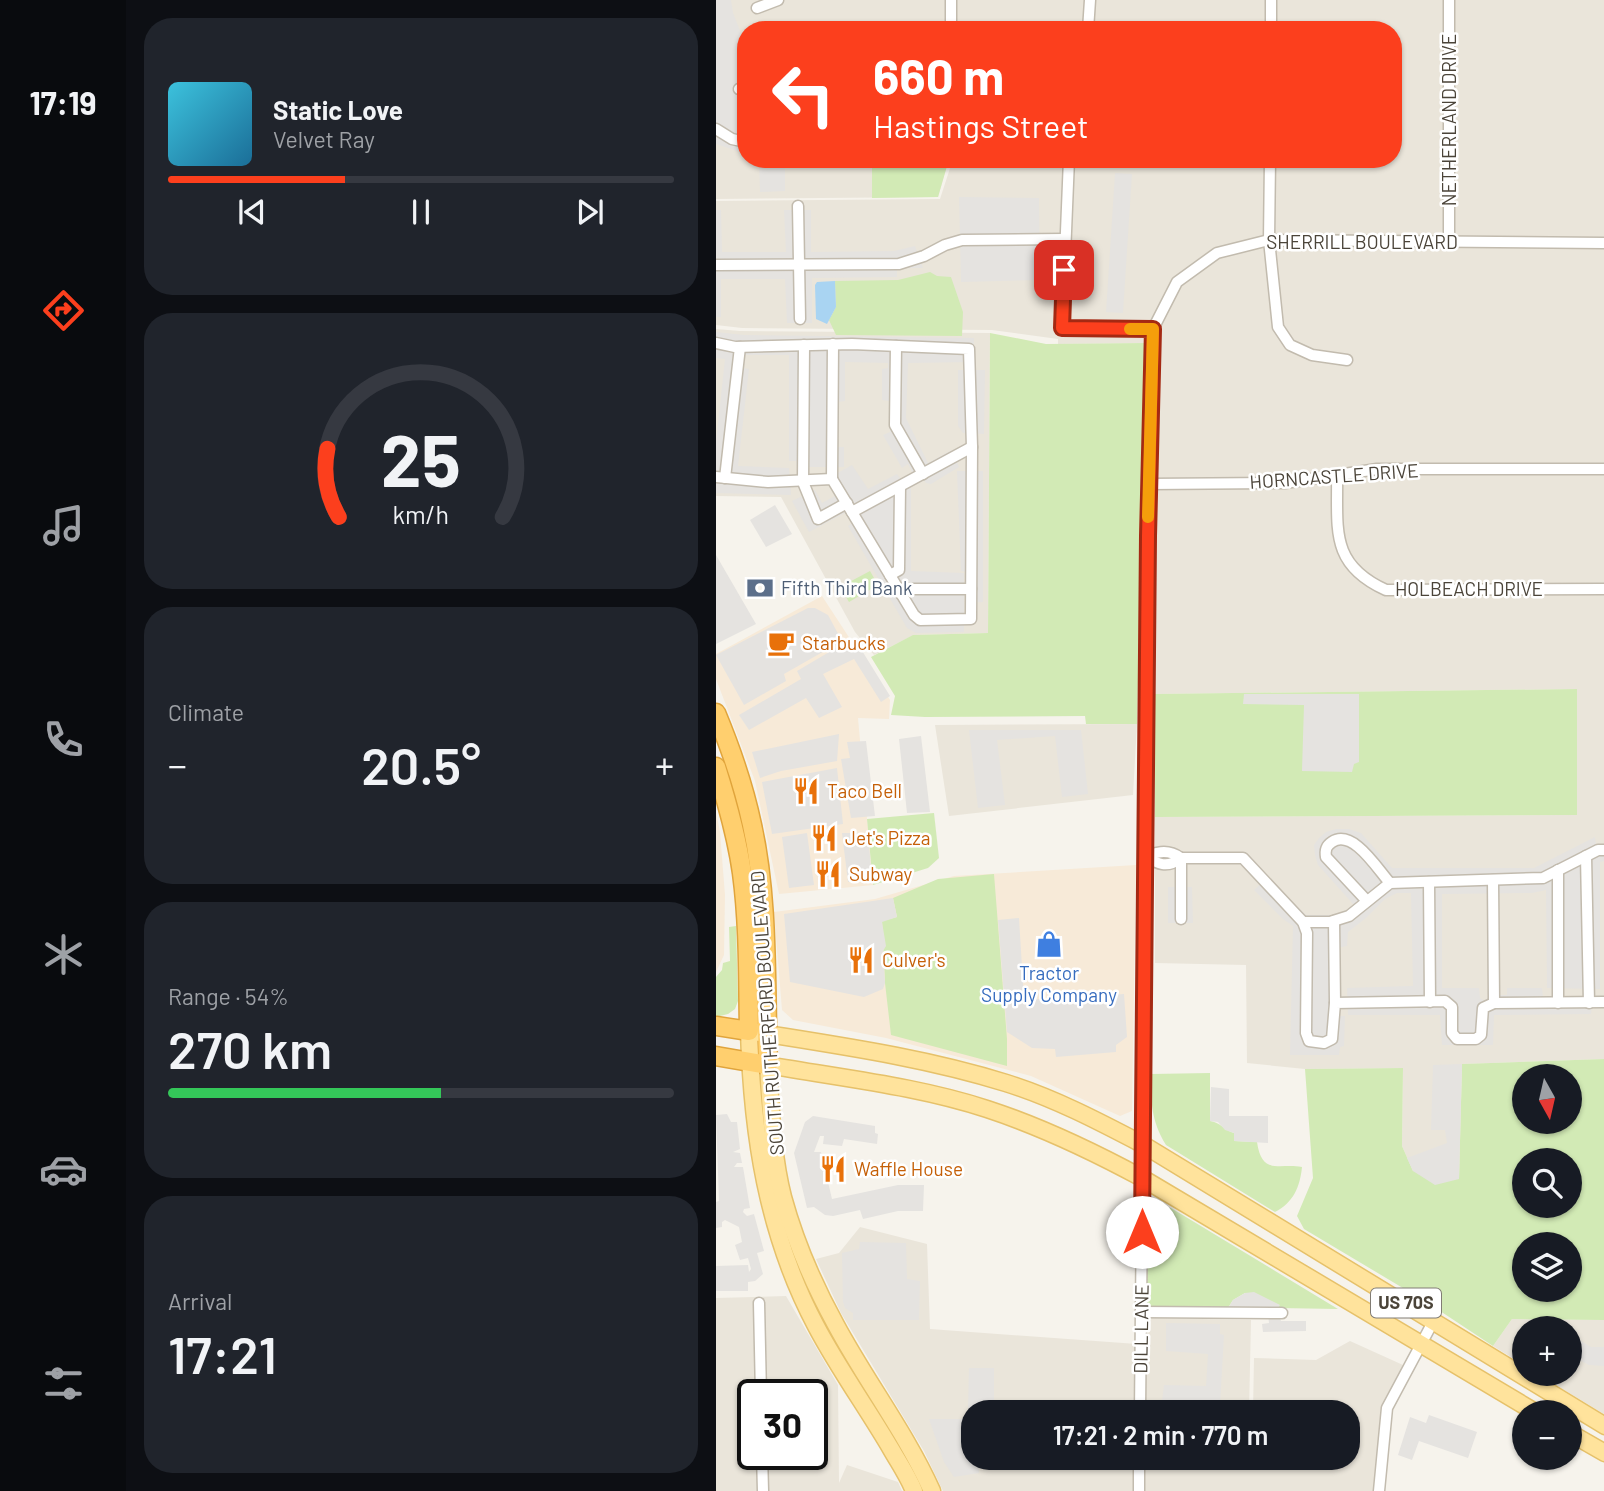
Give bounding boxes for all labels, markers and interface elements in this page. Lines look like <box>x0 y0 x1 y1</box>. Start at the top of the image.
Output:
street label: NETHERLAND DRIVE <box>1437 34 1460 206</box>
text: 660 m <box>873 46 1004 105</box>
icon: left <box>758 49 849 140</box>
text: 17:19 <box>29 83 97 121</box>
text: Static Love <box>273 94 403 125</box>
text: Hastings Street <box>873 106 1089 144</box>
text: Velvet Ray <box>273 125 375 153</box>
icon: previous <box>233 193 271 231</box>
icon: pause <box>402 193 440 231</box>
icon: next <box>571 193 609 231</box>
street label: SHERRILL BOULEVARD <box>1266 230 1458 253</box>
pin <box>1034 240 1094 300</box>
icon: arrive <box>1045 251 1083 289</box>
icon: directions <box>39 286 88 335</box>
text: 25 <box>381 414 461 502</box>
street label: HORNCASTLE DRIVE <box>1249 458 1419 493</box>
text: km/h <box>393 499 449 529</box>
icon: music <box>39 501 88 550</box>
bank icon: Fifth Third Bank <box>745 573 775 603</box>
place label: Fifth Third Bank <box>781 576 913 599</box>
street label: HOLBEACH DRIVE <box>1395 577 1543 600</box>
cafe icon: Starbucks <box>766 628 796 658</box>
place label: Starbucks <box>802 631 886 654</box>
text: Climate <box>168 698 244 726</box>
icon: phone <box>39 715 88 764</box>
text: 20.5° <box>361 733 481 795</box>
text: − <box>168 741 187 787</box>
text: + <box>655 741 674 787</box>
restaurant icon: Taco Bell <box>791 776 821 806</box>
place label: Taco Bell <box>827 779 902 802</box>
restaurant icon: Jet's Pizza <box>809 823 839 853</box>
place label: Jet's Pizza <box>845 826 931 849</box>
restaurant icon: Subway <box>813 859 843 889</box>
place label: Subway <box>849 862 913 885</box>
street label: SOUTH RUTHERFORD BOULEVARD <box>745 870 788 1156</box>
shop icon: Tractor Supply Company <box>1034 929 1064 959</box>
icon: climate <box>39 930 88 979</box>
restaurant icon: Culver's <box>846 945 876 975</box>
place label: Culver's <box>882 948 946 971</box>
place label: Tractor Supply Company <box>981 961 1117 1006</box>
text: Range · 54% <box>168 982 289 1010</box>
text: 270 km <box>168 1017 332 1079</box>
north arrow <box>1512 1064 1582 1134</box>
map controls <box>1512 1064 1582 1470</box>
icon: car <box>39 1145 88 1194</box>
button: search <box>1512 1148 1582 1218</box>
restaurant icon: Waffle House <box>818 1154 848 1184</box>
place label: Waffle House <box>854 1157 963 1180</box>
position arrow <box>1105 1195 1179 1269</box>
button: layers <box>1512 1232 1582 1302</box>
street label: DILL LANE <box>1128 1284 1153 1374</box>
text: Arrival <box>168 1287 232 1315</box>
road number: US 70S <box>1371 1288 1441 1318</box>
button: + <box>1512 1316 1582 1386</box>
text: 17:21 <box>168 1322 277 1384</box>
icon: filters <box>39 1359 88 1408</box>
speed limit sign: 30 <box>737 1379 828 1470</box>
button: − <box>1512 1400 1582 1470</box>
text: 17:21 · 2 min · 770 m <box>1053 1419 1268 1450</box>

